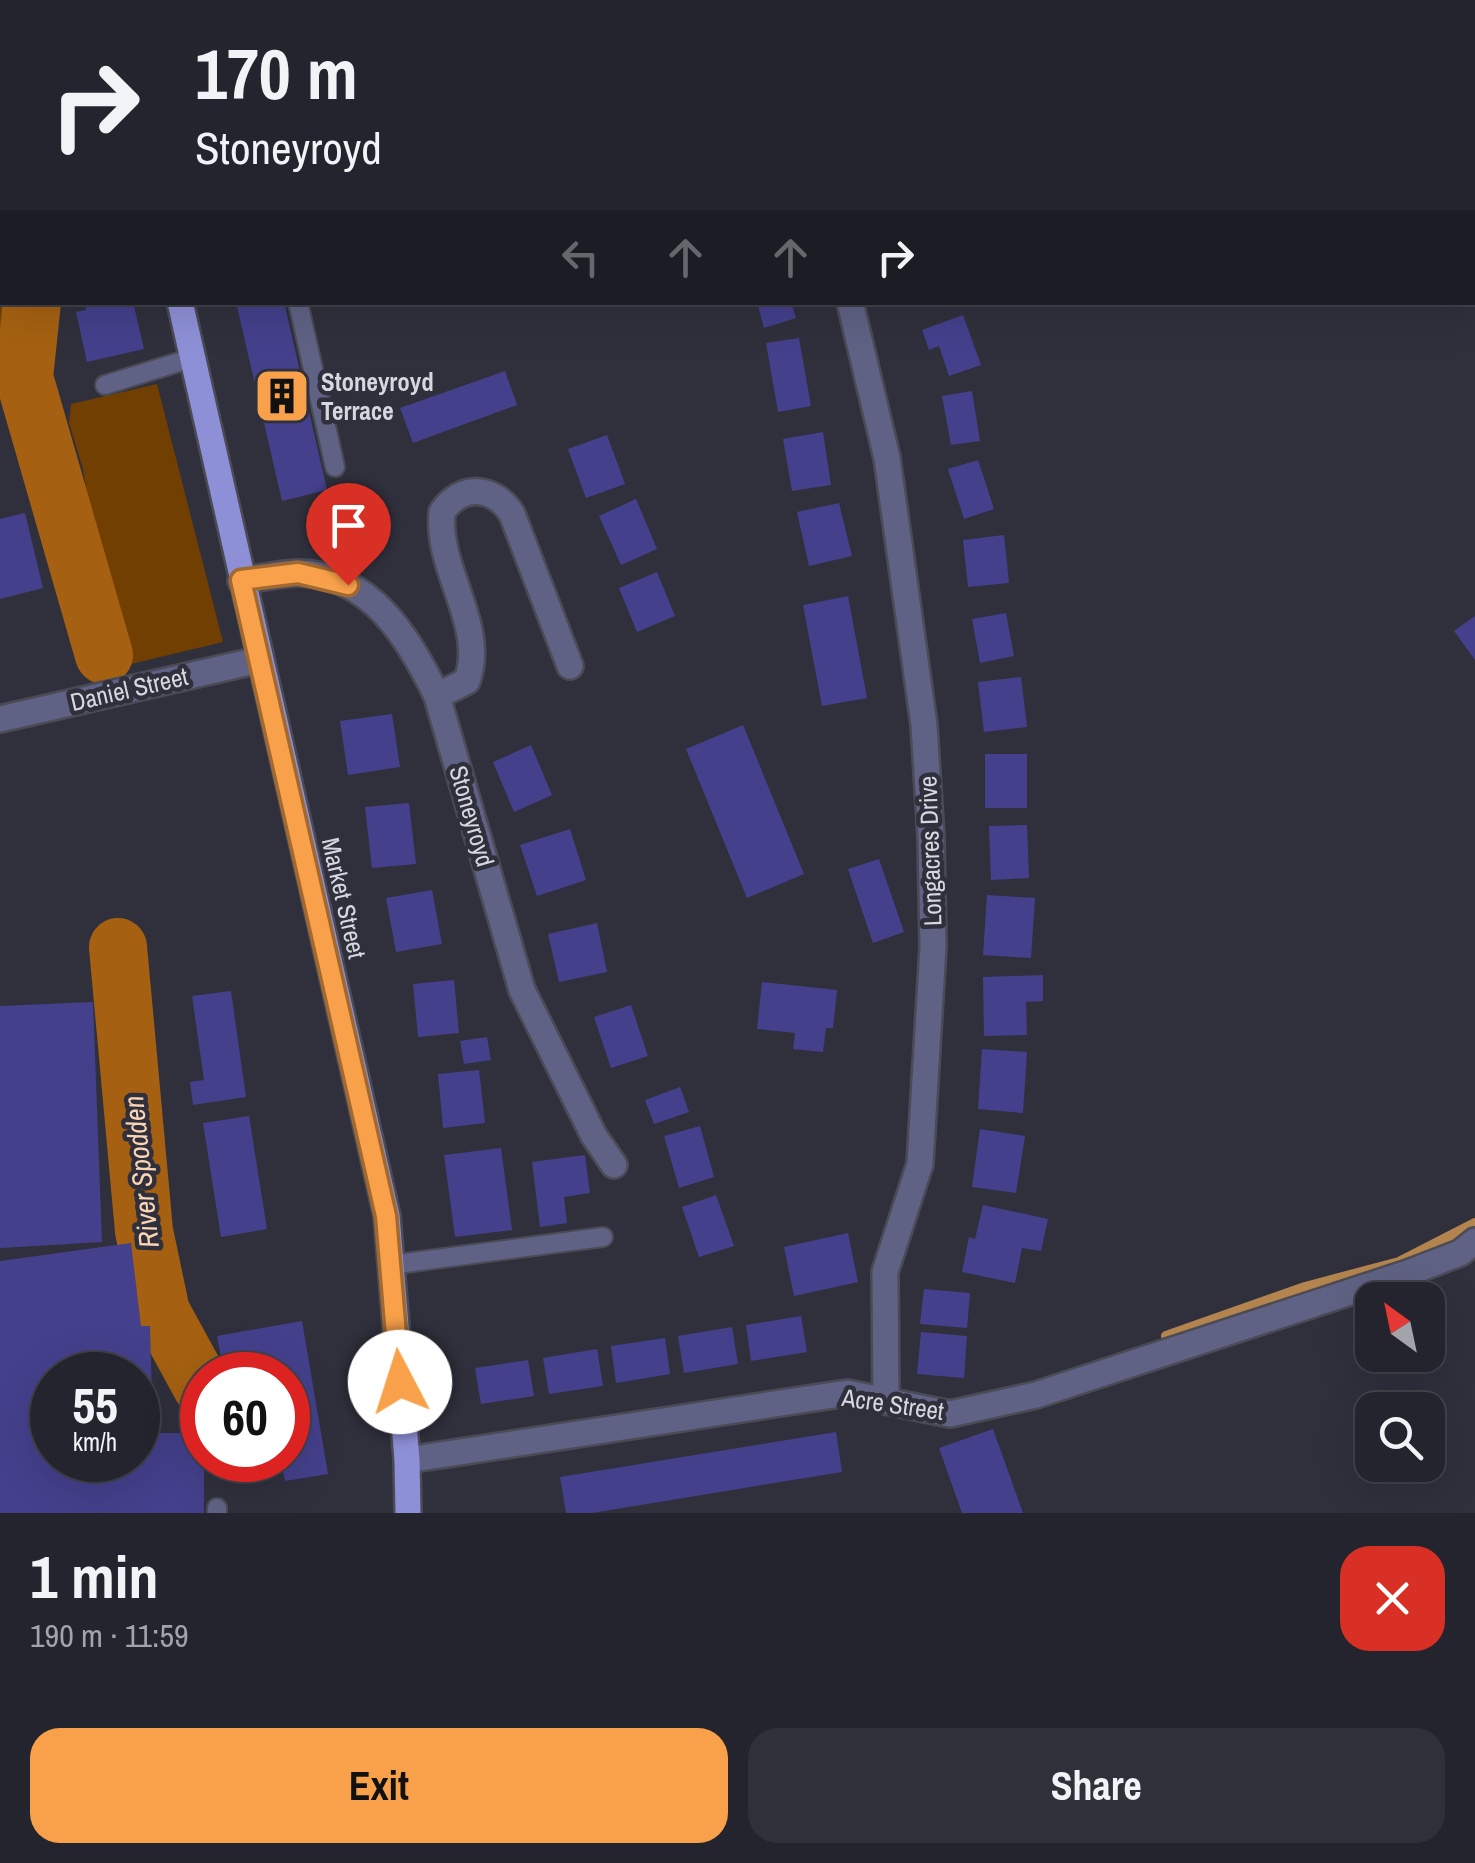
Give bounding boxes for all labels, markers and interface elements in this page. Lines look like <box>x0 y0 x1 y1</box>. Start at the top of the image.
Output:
text: 170 m <box>195 27 358 121</box>
icon: right <box>30 40 160 170</box>
text: Stoneyroyd <box>195 117 382 178</box>
icon: left <box>553 230 608 285</box>
icon: ahead <box>658 230 713 285</box>
icon: ahead <box>763 230 818 285</box>
icon: right <box>868 230 923 285</box>
place label: Stoneyroyd Terrace <box>321 365 434 428</box>
building icon: Stoneyroyd Terrace <box>252 366 312 426</box>
pin <box>306 483 391 586</box>
icon: arrive <box>321 498 376 553</box>
street label: Daniel Street <box>67 659 191 719</box>
street label: Stoneyroyd <box>441 761 503 871</box>
street label: Longacres Drive <box>910 775 950 927</box>
street label: Market Street <box>314 834 374 962</box>
water label: River Spodden <box>114 1094 168 1250</box>
north arrow <box>1355 1282 1445 1372</box>
map controls <box>1355 1282 1445 1482</box>
position arrow <box>348 1330 452 1434</box>
speed limit sign: 60 <box>180 1352 310 1482</box>
text: 55 <box>72 1371 118 1439</box>
street label: Acre Street <box>839 1380 946 1428</box>
button: search <box>1355 1392 1445 1482</box>
text: km/h <box>73 1425 117 1459</box>
text: 1 min <box>30 1536 159 1617</box>
button: close <box>1340 1546 1445 1651</box>
text: 190 m · 11:59 <box>30 1614 189 1657</box>
button: Exit <box>30 1728 728 1843</box>
button: Share <box>748 1728 1445 1843</box>

